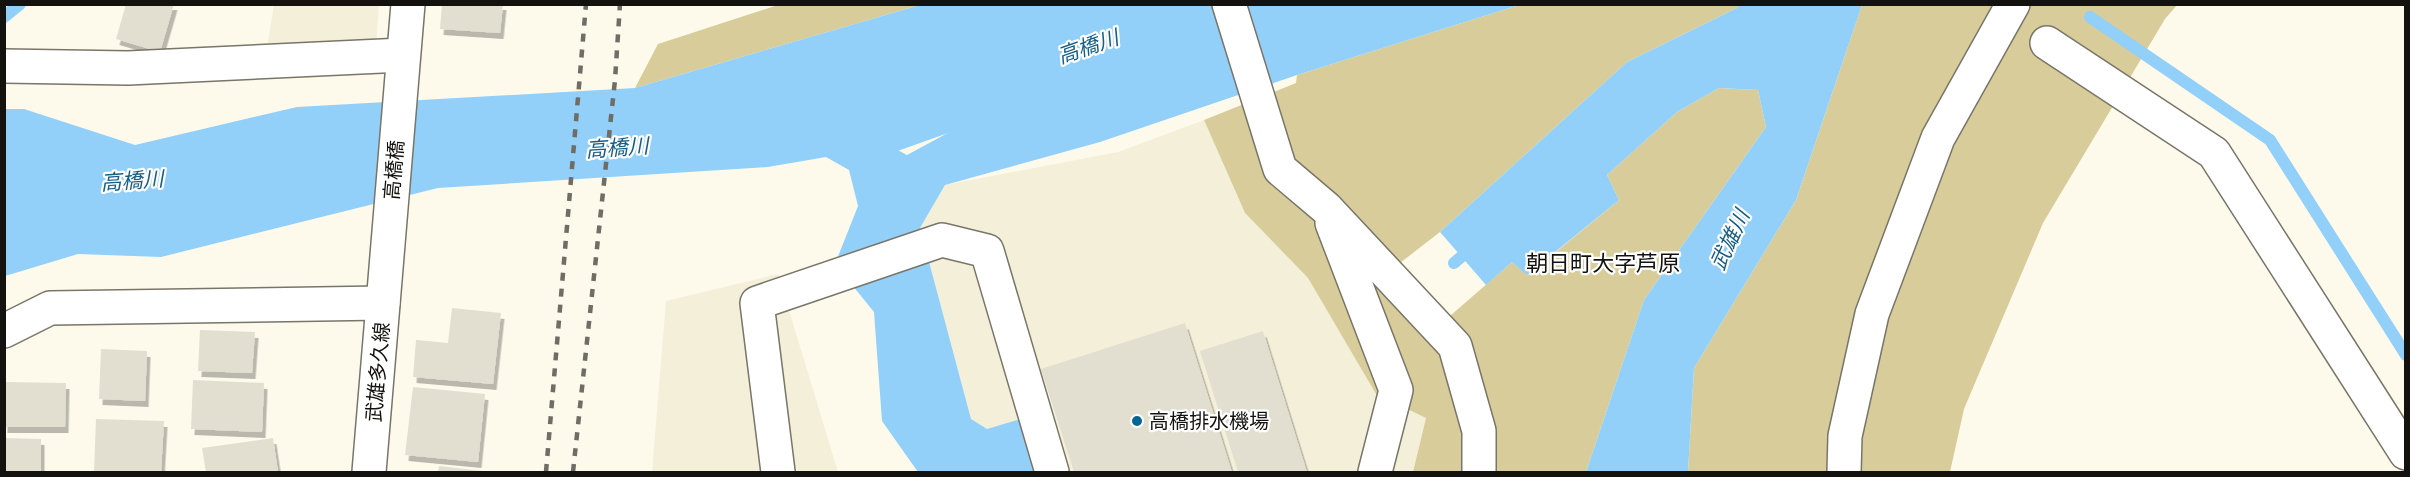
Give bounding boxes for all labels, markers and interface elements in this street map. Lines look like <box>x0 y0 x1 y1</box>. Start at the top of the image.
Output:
water label: 高橋川 <box>1054 23 1124 70</box>
water label: 高橋川 <box>585 132 651 163</box>
street label: 高橋橋 <box>378 139 409 201</box>
water label: 高橋川 <box>100 165 166 196</box>
water label: 武雄川 <box>1704 204 1756 274</box>
district label: 朝日町大字芦原 <box>1526 249 1680 277</box>
street label: 武雄多久線 <box>361 321 394 423</box>
place label: 高橋排水機場 <box>1149 408 1269 433</box>
marker: 高橋排水機場 <box>1130 414 1144 428</box>

